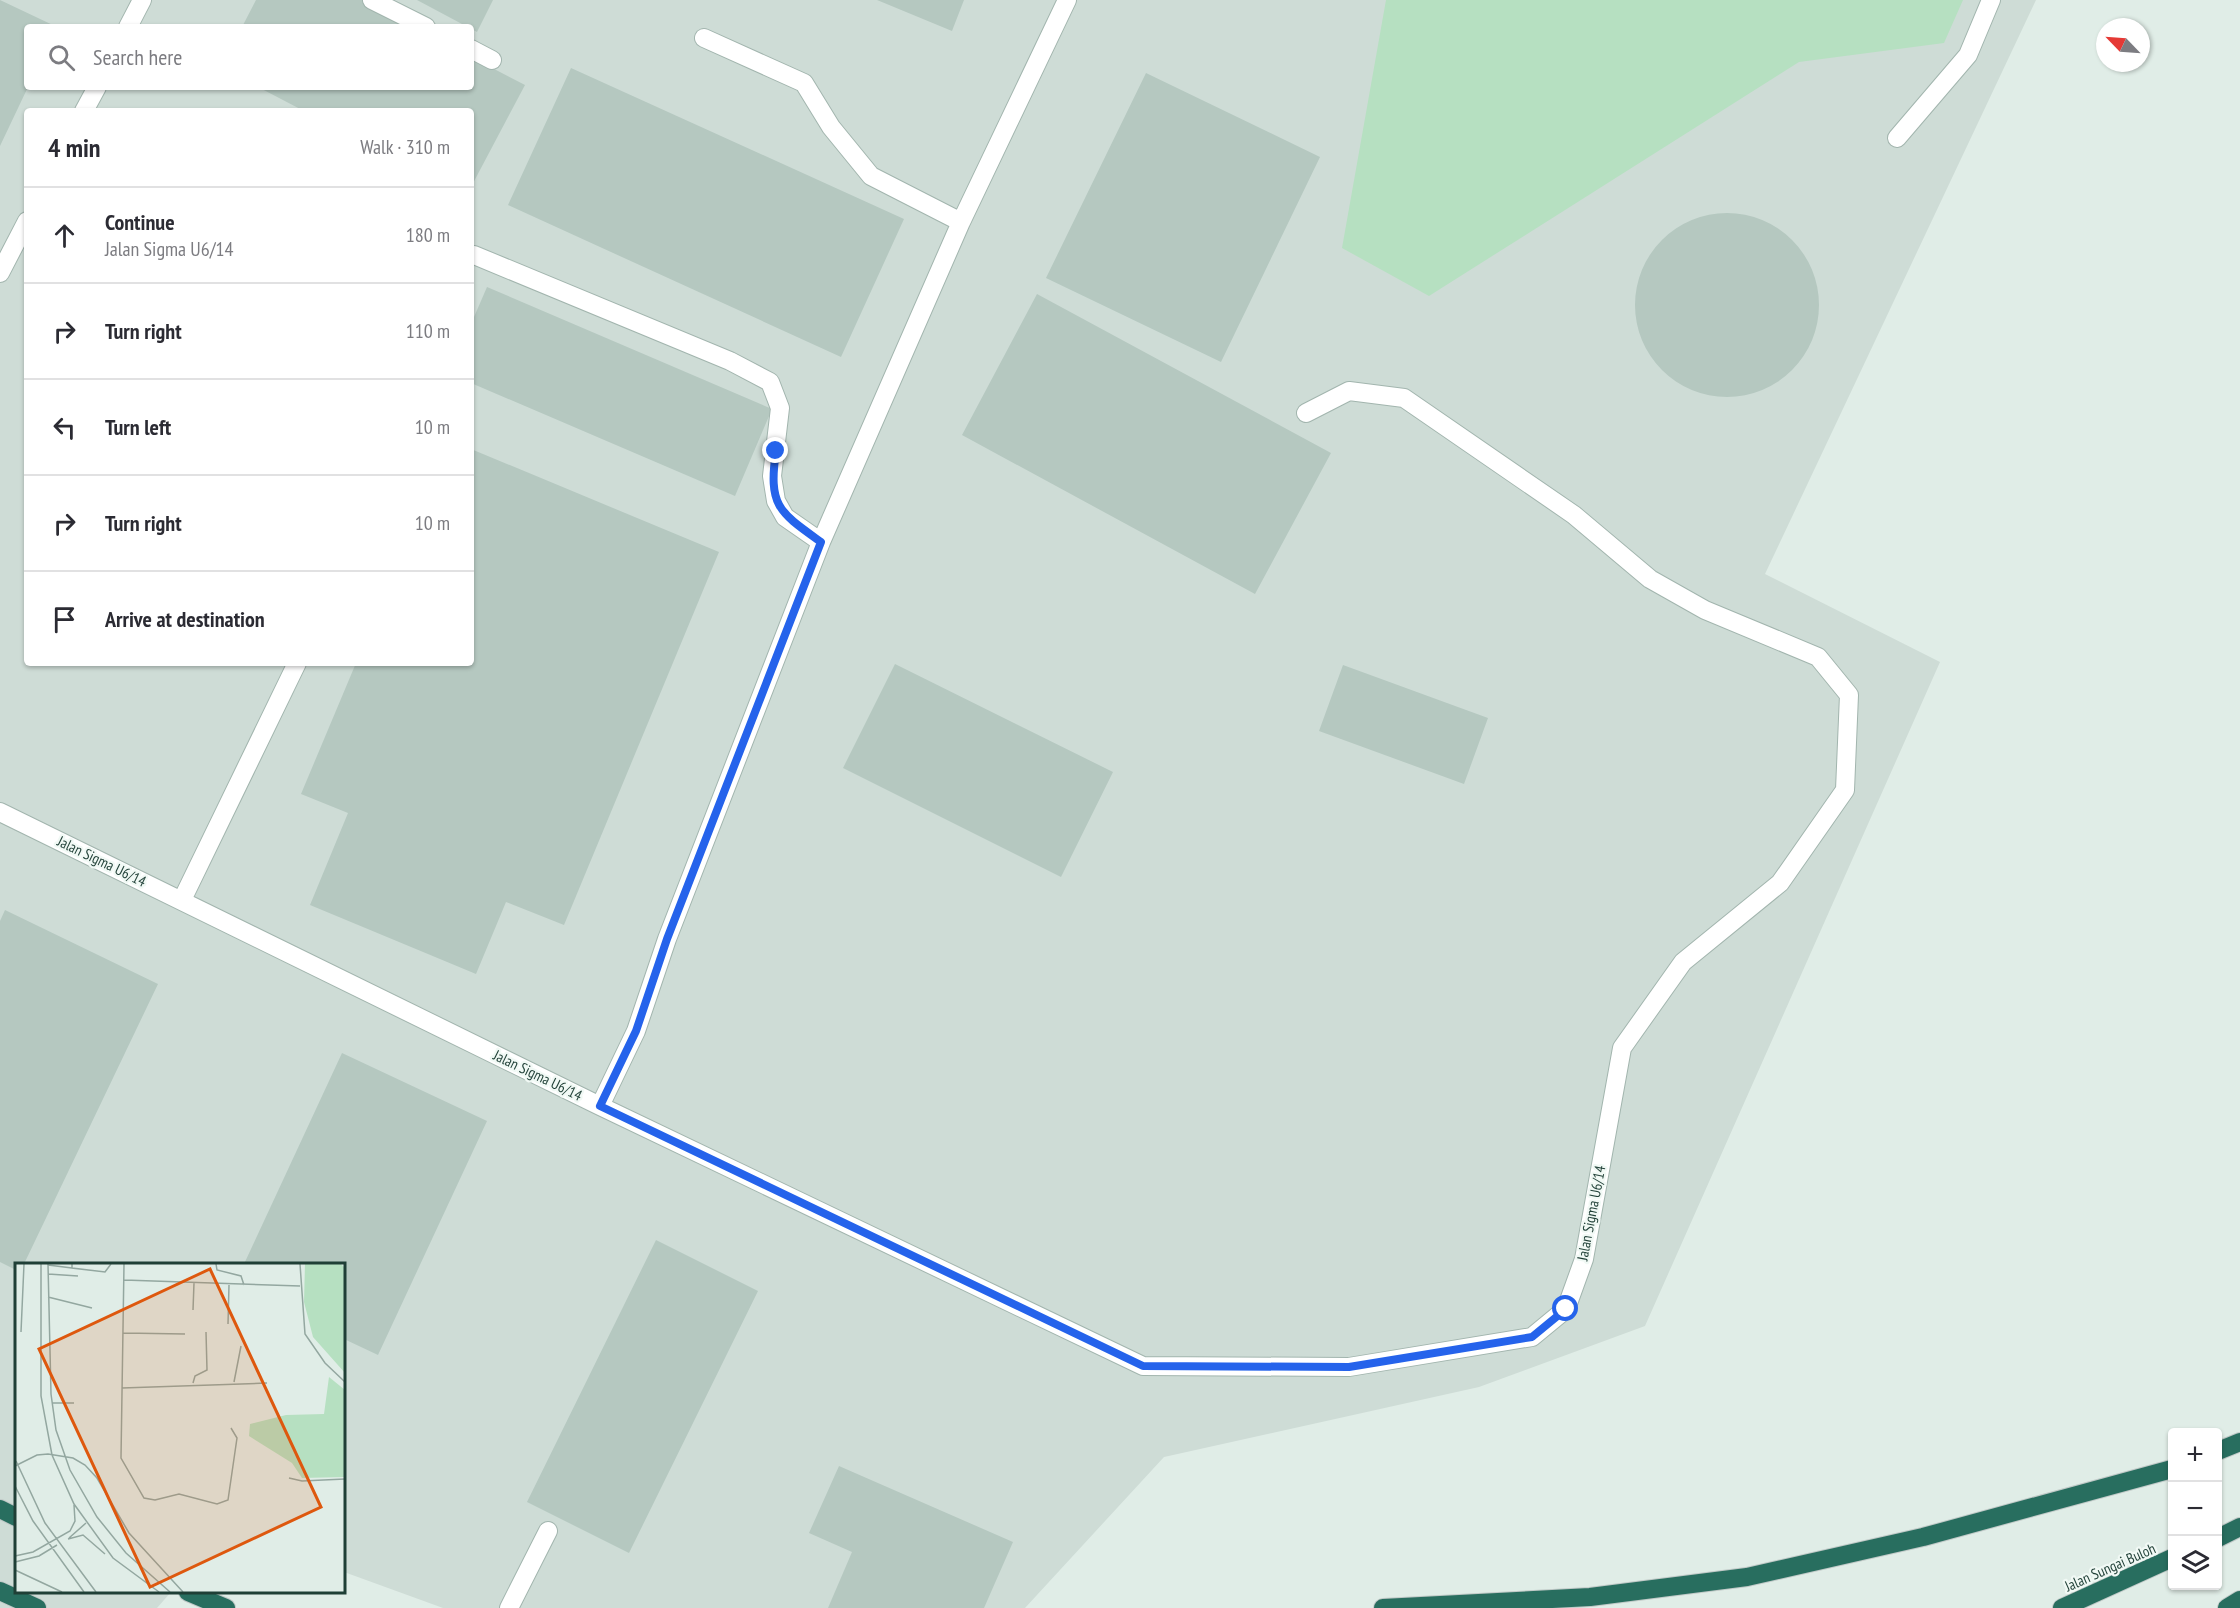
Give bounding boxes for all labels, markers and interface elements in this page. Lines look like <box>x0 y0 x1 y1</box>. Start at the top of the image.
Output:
north arrow <box>2096 18 2150 72</box>
search box <box>24 24 474 90</box>
icon: search <box>45 41 78 74</box>
text: Search here <box>93 43 182 71</box>
text: 4 min <box>48 131 101 164</box>
text: Walk · 310 m <box>360 134 450 160</box>
text: Continue <box>105 208 175 236</box>
icon: ahead <box>48 219 81 252</box>
text: 180 m <box>406 222 450 248</box>
text: Jalan Sigma U6/14 <box>105 236 234 262</box>
icon: right <box>48 315 81 348</box>
text: Turn right <box>105 317 182 345</box>
text: 110 m <box>406 318 450 344</box>
icon: left <box>48 411 81 444</box>
text: Turn left <box>105 413 171 441</box>
text: 10 m <box>415 414 450 440</box>
route end <box>762 437 788 463</box>
icon: right <box>48 507 81 540</box>
text: Turn right <box>105 509 182 537</box>
text: 10 m <box>415 510 450 536</box>
icon: arrive <box>48 603 81 636</box>
text: Arrive at destination <box>105 605 265 633</box>
street label: Jalan Sigma U6/14 <box>54 831 150 891</box>
street label: Jalan Sigma U6/14 <box>490 1045 586 1105</box>
street label: Jalan Sigma U6/14 <box>1572 1164 1610 1263</box>
inset map <box>15 1263 345 1593</box>
route start <box>1552 1295 1578 1321</box>
map controls <box>2168 1428 2222 1590</box>
button: + <box>2168 1428 2222 1482</box>
button: − <box>2168 1482 2222 1536</box>
button: layers <box>2168 1536 2222 1590</box>
street label: Jalan Sungai Buloh <box>2061 1538 2158 1596</box>

